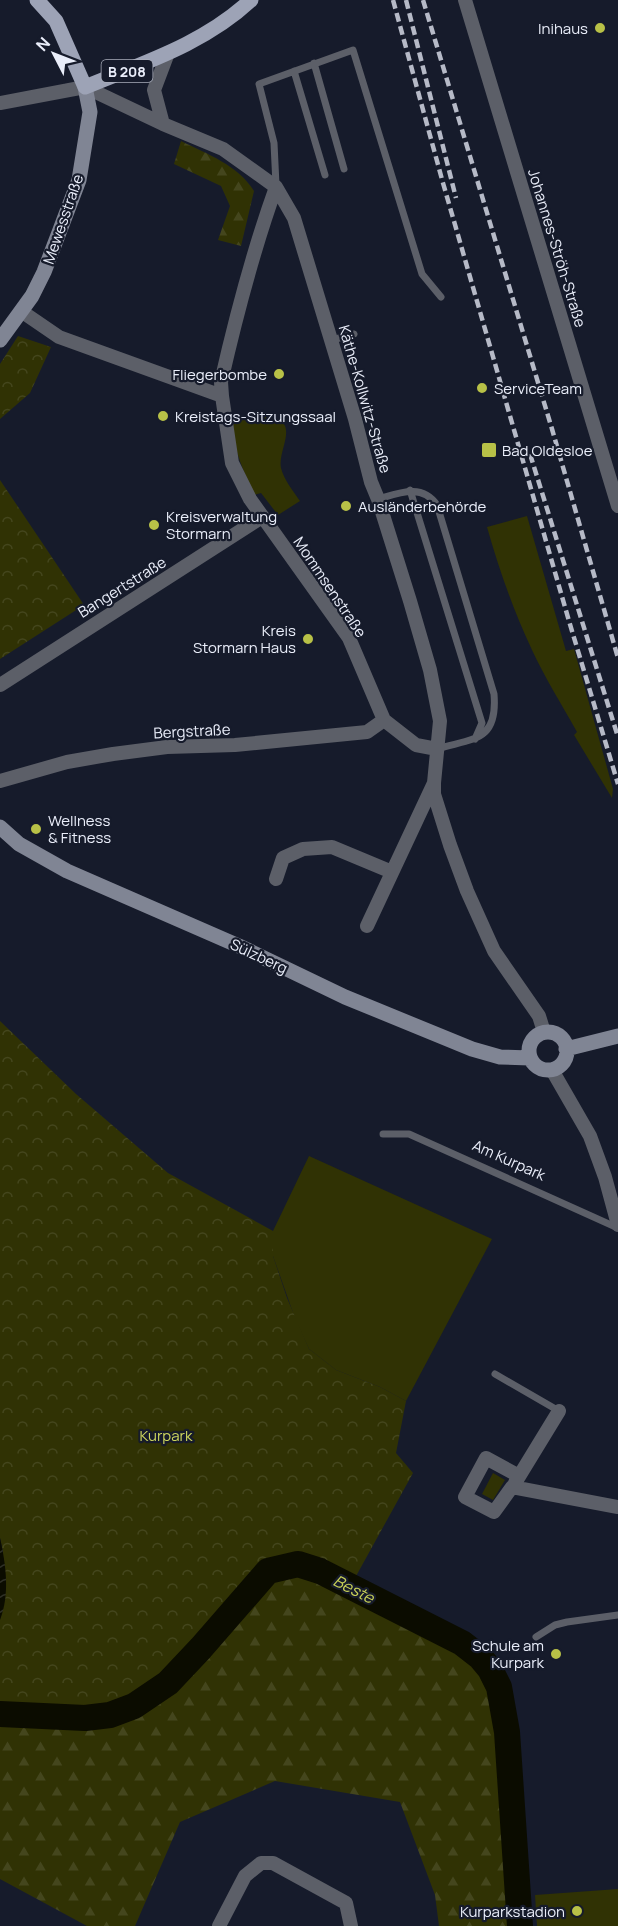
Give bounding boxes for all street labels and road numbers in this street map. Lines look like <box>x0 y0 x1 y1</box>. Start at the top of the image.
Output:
road number: B 208 <box>102 60 152 82</box>
street label: Johannes-Ströh-Straße <box>523 166 591 330</box>
street label: Mewesstraße <box>38 171 88 267</box>
street label: Käthe-Kollwitz-Straße <box>334 323 396 476</box>
street label: Mommsenstraße <box>288 532 372 642</box>
street label: Bangertstraße <box>74 551 170 623</box>
street label: Bergstraße <box>153 718 231 744</box>
street label: Sülzberg <box>227 934 291 978</box>
street label: Am Kurpark <box>469 1135 549 1186</box>

